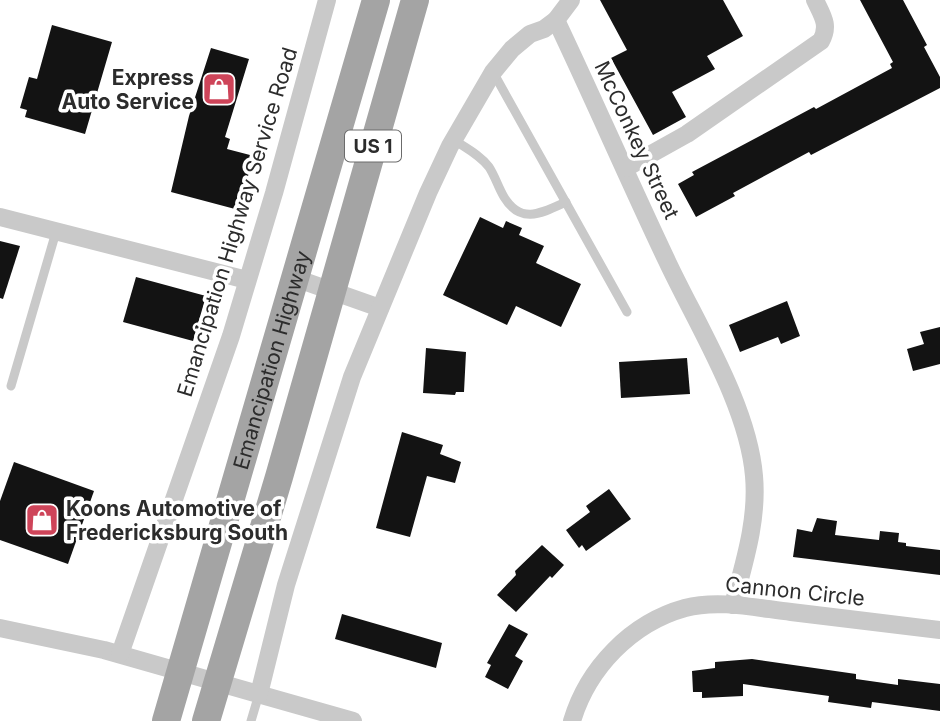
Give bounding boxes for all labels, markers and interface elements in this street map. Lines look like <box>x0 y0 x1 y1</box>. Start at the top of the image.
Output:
street label: Emancipation Highway Service Road <box>172 44 302 400</box>
street label: McConkey Street <box>590 57 685 223</box>
place label: Express Auto Service <box>62 65 194 114</box>
shop icon: Express Auto Service <box>200 70 238 108</box>
road number: US 1 <box>345 130 401 162</box>
street label: Emancipation Highway <box>228 249 314 473</box>
place label: Koons Automotive of Fredericksburg South <box>66 496 288 545</box>
shop icon: Koons Automotive of Fredericksburg South <box>23 501 61 539</box>
street label: Cannon Circle <box>724 571 866 611</box>

